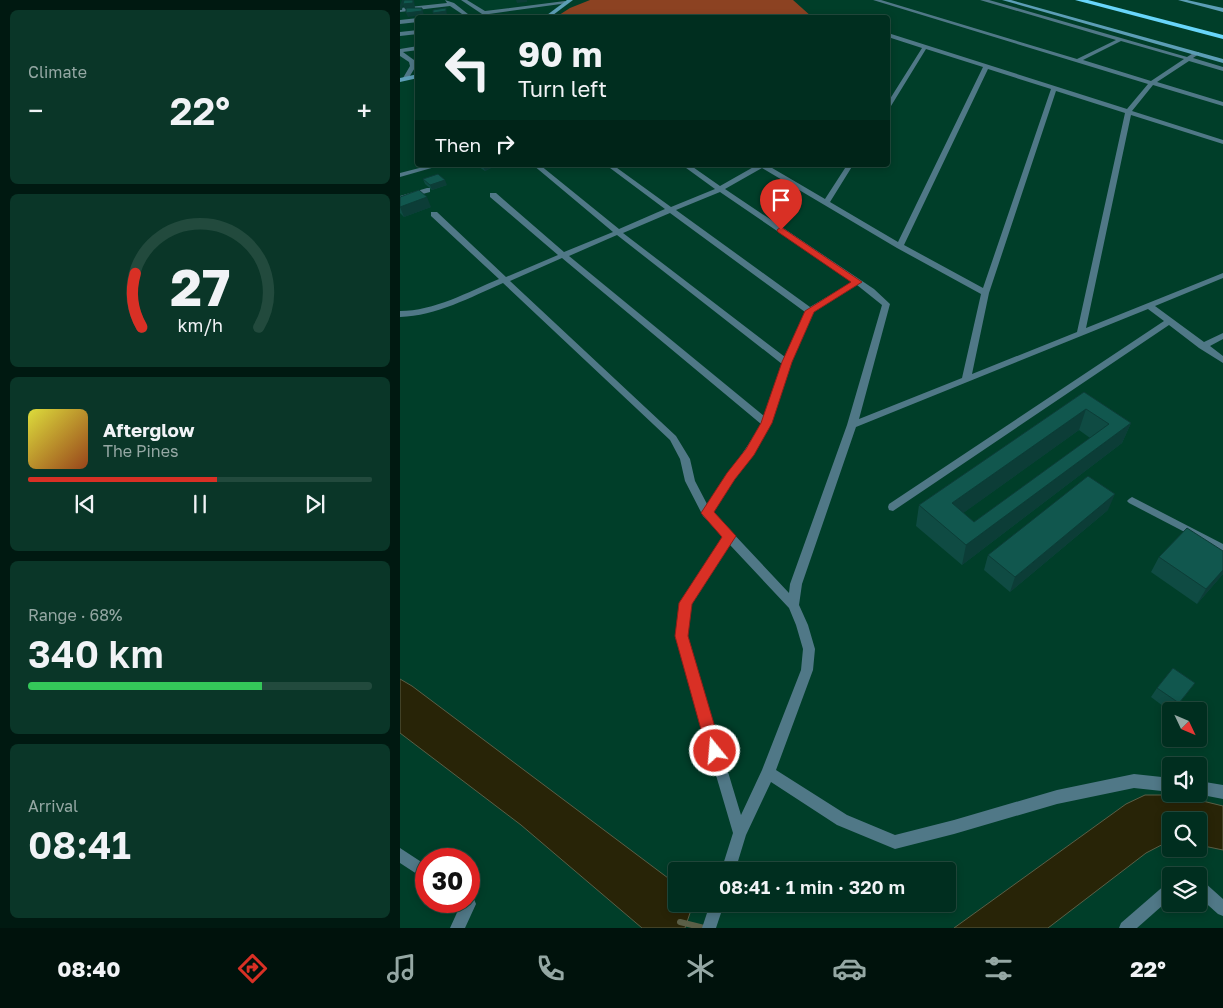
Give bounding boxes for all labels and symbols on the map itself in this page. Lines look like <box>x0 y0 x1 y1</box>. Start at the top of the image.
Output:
pin <box>760 179 802 230</box>
north arrow <box>1162 702 1208 748</box>
position arrow <box>688 724 740 776</box>
speed limit sign: 30 <box>415 848 480 913</box>

